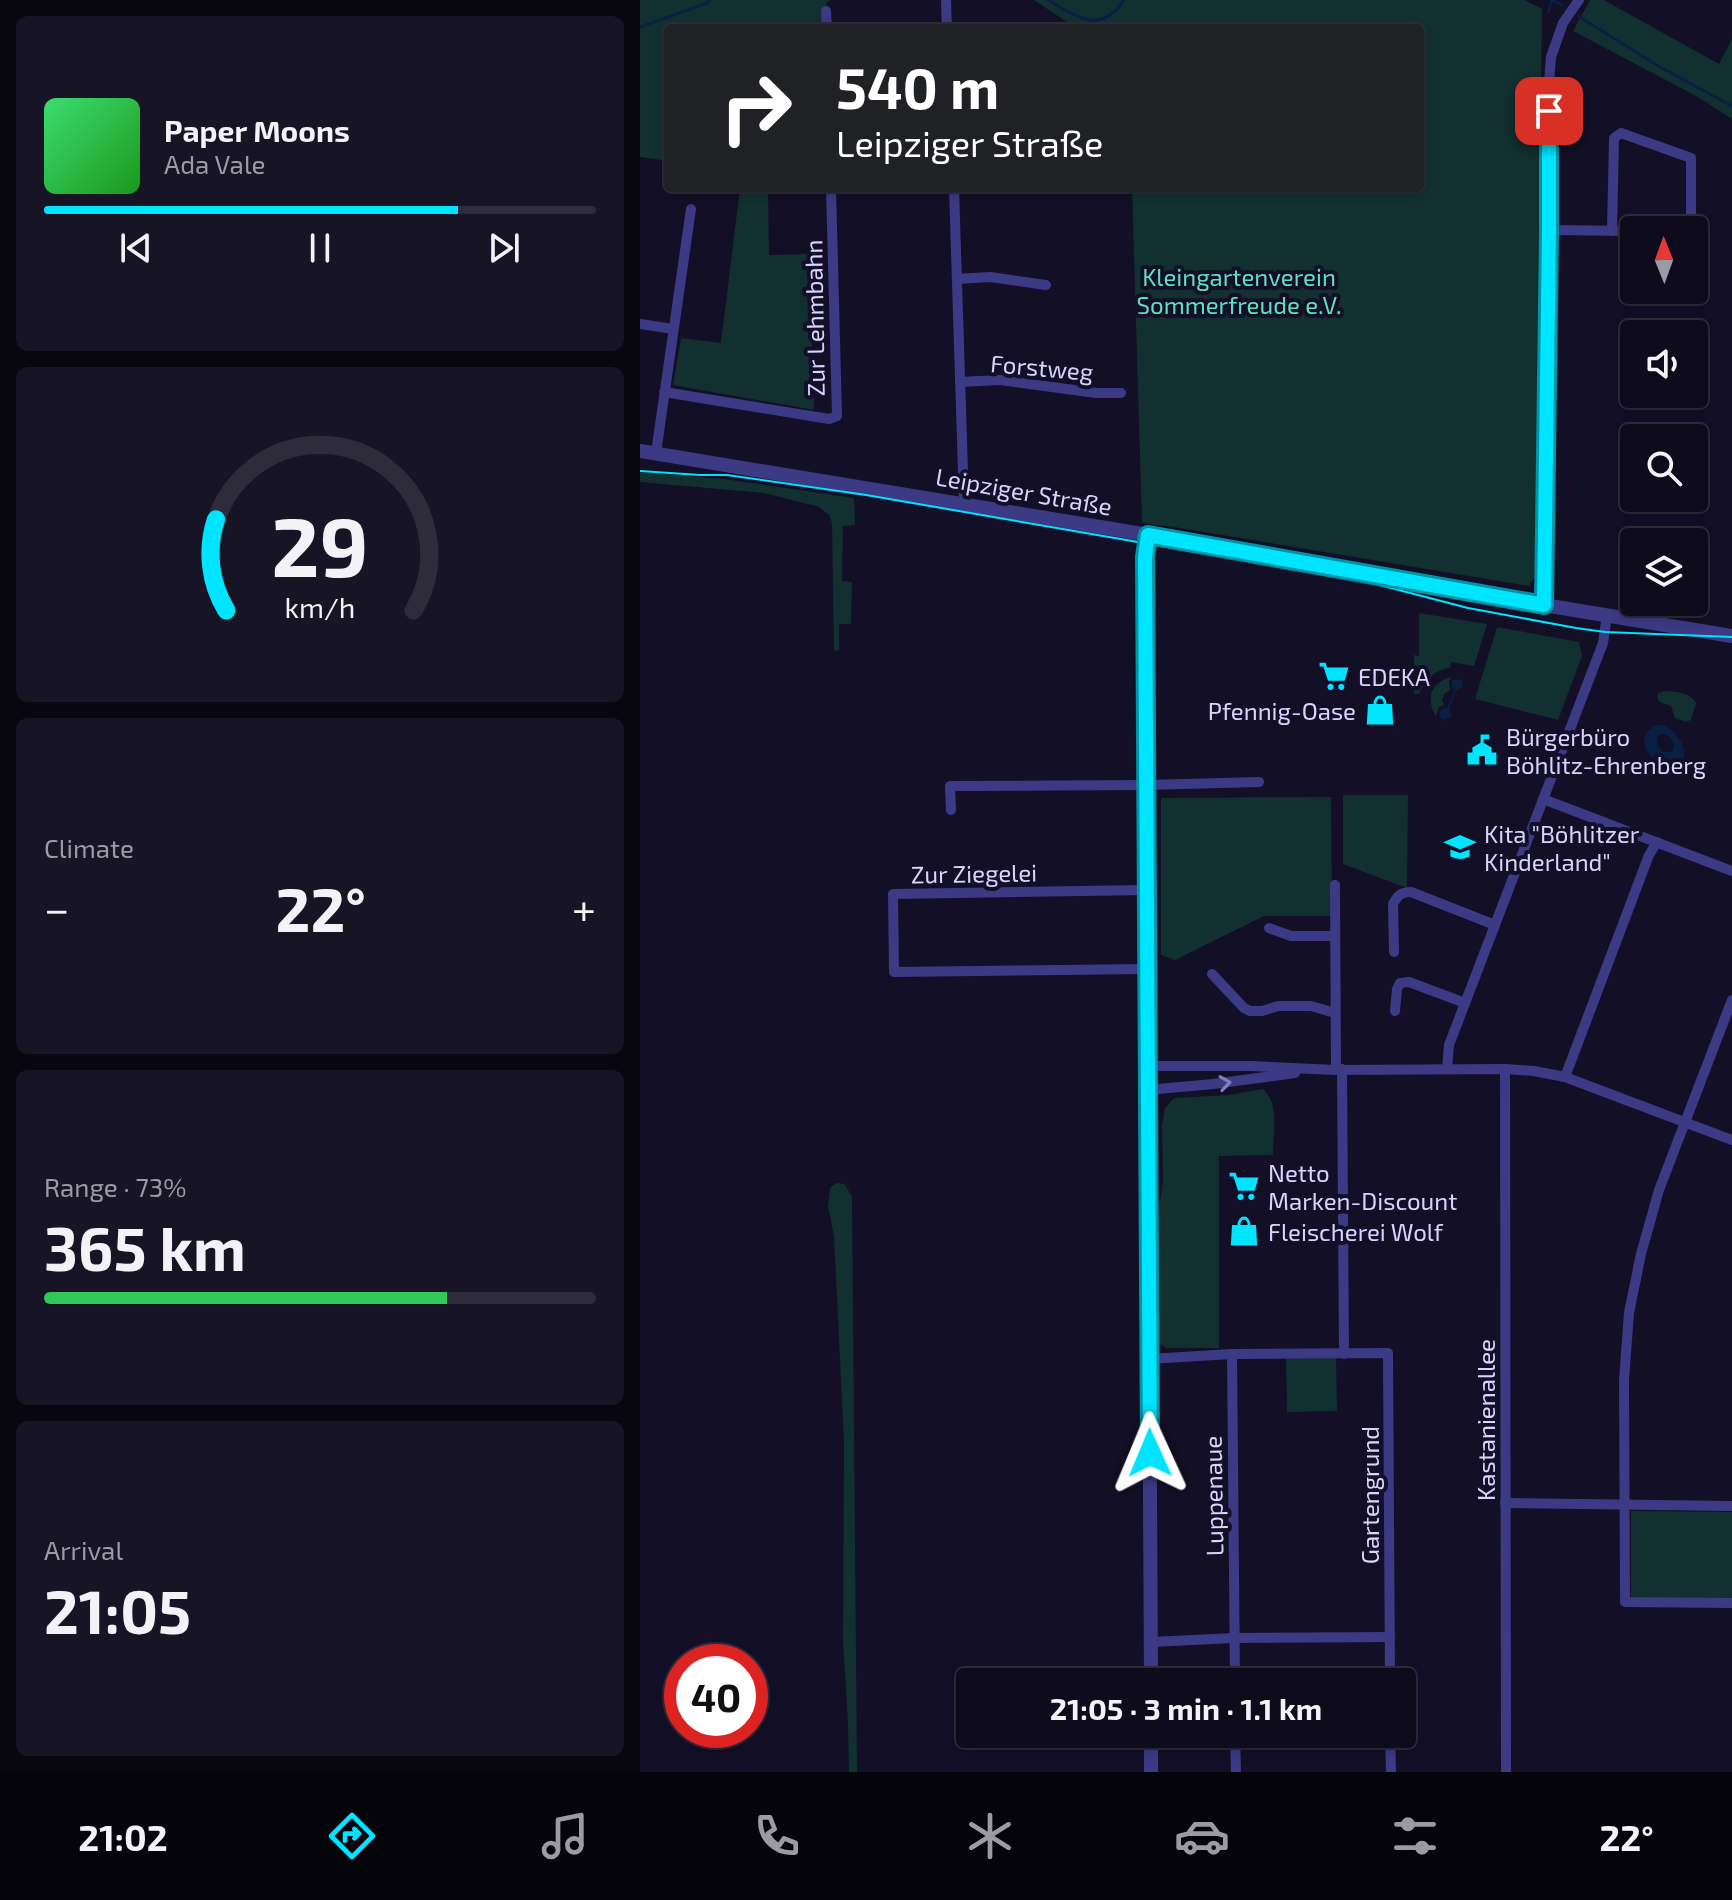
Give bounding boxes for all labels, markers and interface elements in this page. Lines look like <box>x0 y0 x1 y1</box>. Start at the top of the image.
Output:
text: 540 m <box>836 53 999 120</box>
icon: right <box>704 56 808 160</box>
pin <box>1515 77 1583 145</box>
icon: arrive <box>1527 89 1571 133</box>
text: Paper Moons <box>164 112 350 148</box>
text: Leipziger Straße <box>836 121 1103 164</box>
text: Ada Vale <box>164 148 266 179</box>
north arrow <box>1620 216 1708 304</box>
map controls <box>1620 216 1708 616</box>
icon: previous <box>114 226 158 270</box>
icon: pause <box>298 226 342 270</box>
icon: next <box>482 226 526 270</box>
street label: Zur Lehmbahn <box>798 239 830 397</box>
park label: Kleingartenverein Sommerfreude e.V. <box>1137 262 1341 319</box>
button: sound <box>1620 320 1708 408</box>
street label: Forstweg <box>989 348 1095 386</box>
button: search <box>1620 424 1708 512</box>
street label: Leipziger Straße <box>934 461 1114 521</box>
text: 29 <box>271 493 369 593</box>
button: layers <box>1620 528 1708 616</box>
text: km/h <box>285 589 355 624</box>
supermarket icon: EDEKA <box>1317 659 1351 693</box>
place label: EDEKA <box>1358 662 1430 691</box>
shop icon: Pfennig-Oase <box>1363 693 1397 727</box>
place label: Pfennig-Oase <box>1208 696 1356 725</box>
place label: Bürgerbüro Böhlitz-Ehrenberg <box>1506 722 1706 779</box>
public building icon: Bürgerbüro Böhlitz-Ehrenberg <box>1465 733 1499 767</box>
place label: Kita "Böhlitzer Kinderland" <box>1484 819 1640 876</box>
school or university icon: Kita "Böhlitzer Kinderland" <box>1443 830 1477 864</box>
text: Climate <box>44 832 134 863</box>
street label: Zur Ziegelei <box>911 857 1037 889</box>
text: 22° <box>276 872 366 944</box>
text: − <box>44 881 70 934</box>
text: + <box>572 881 596 934</box>
one-way arrow <box>1218 1074 1231 1091</box>
place label: Netto Marken-Discount <box>1268 1158 1457 1215</box>
supermarket icon: Netto Marken-Discount <box>1227 1169 1261 1203</box>
text: Range · 73% <box>44 1171 187 1202</box>
text: 365 km <box>44 1211 246 1283</box>
shop icon: Fleischerei Wolf <box>1227 1214 1261 1248</box>
place label: Fleischerei Wolf <box>1268 1217 1444 1246</box>
street label: Kastanienallee <box>1471 1339 1500 1501</box>
position arrow <box>1108 1411 1192 1495</box>
street label: Gartengrund <box>1355 1426 1384 1564</box>
street label: Luppenaue <box>1197 1436 1229 1556</box>
text: Arrival <box>44 1534 123 1565</box>
text: 21:05 <box>44 1574 191 1646</box>
speed limit sign: 40 <box>664 1644 768 1748</box>
text: 21:05 · 3 min · 1.1 km <box>1050 1690 1322 1726</box>
icon: directions <box>324 1808 380 1864</box>
icon: music <box>537 1808 593 1864</box>
icon: phone <box>749 1808 805 1864</box>
icon: climate <box>962 1808 1018 1864</box>
icon: car <box>1174 1808 1230 1864</box>
icon: filters <box>1387 1808 1443 1864</box>
text: 21:02 <box>78 1815 168 1858</box>
text: 22° <box>1599 1815 1654 1858</box>

